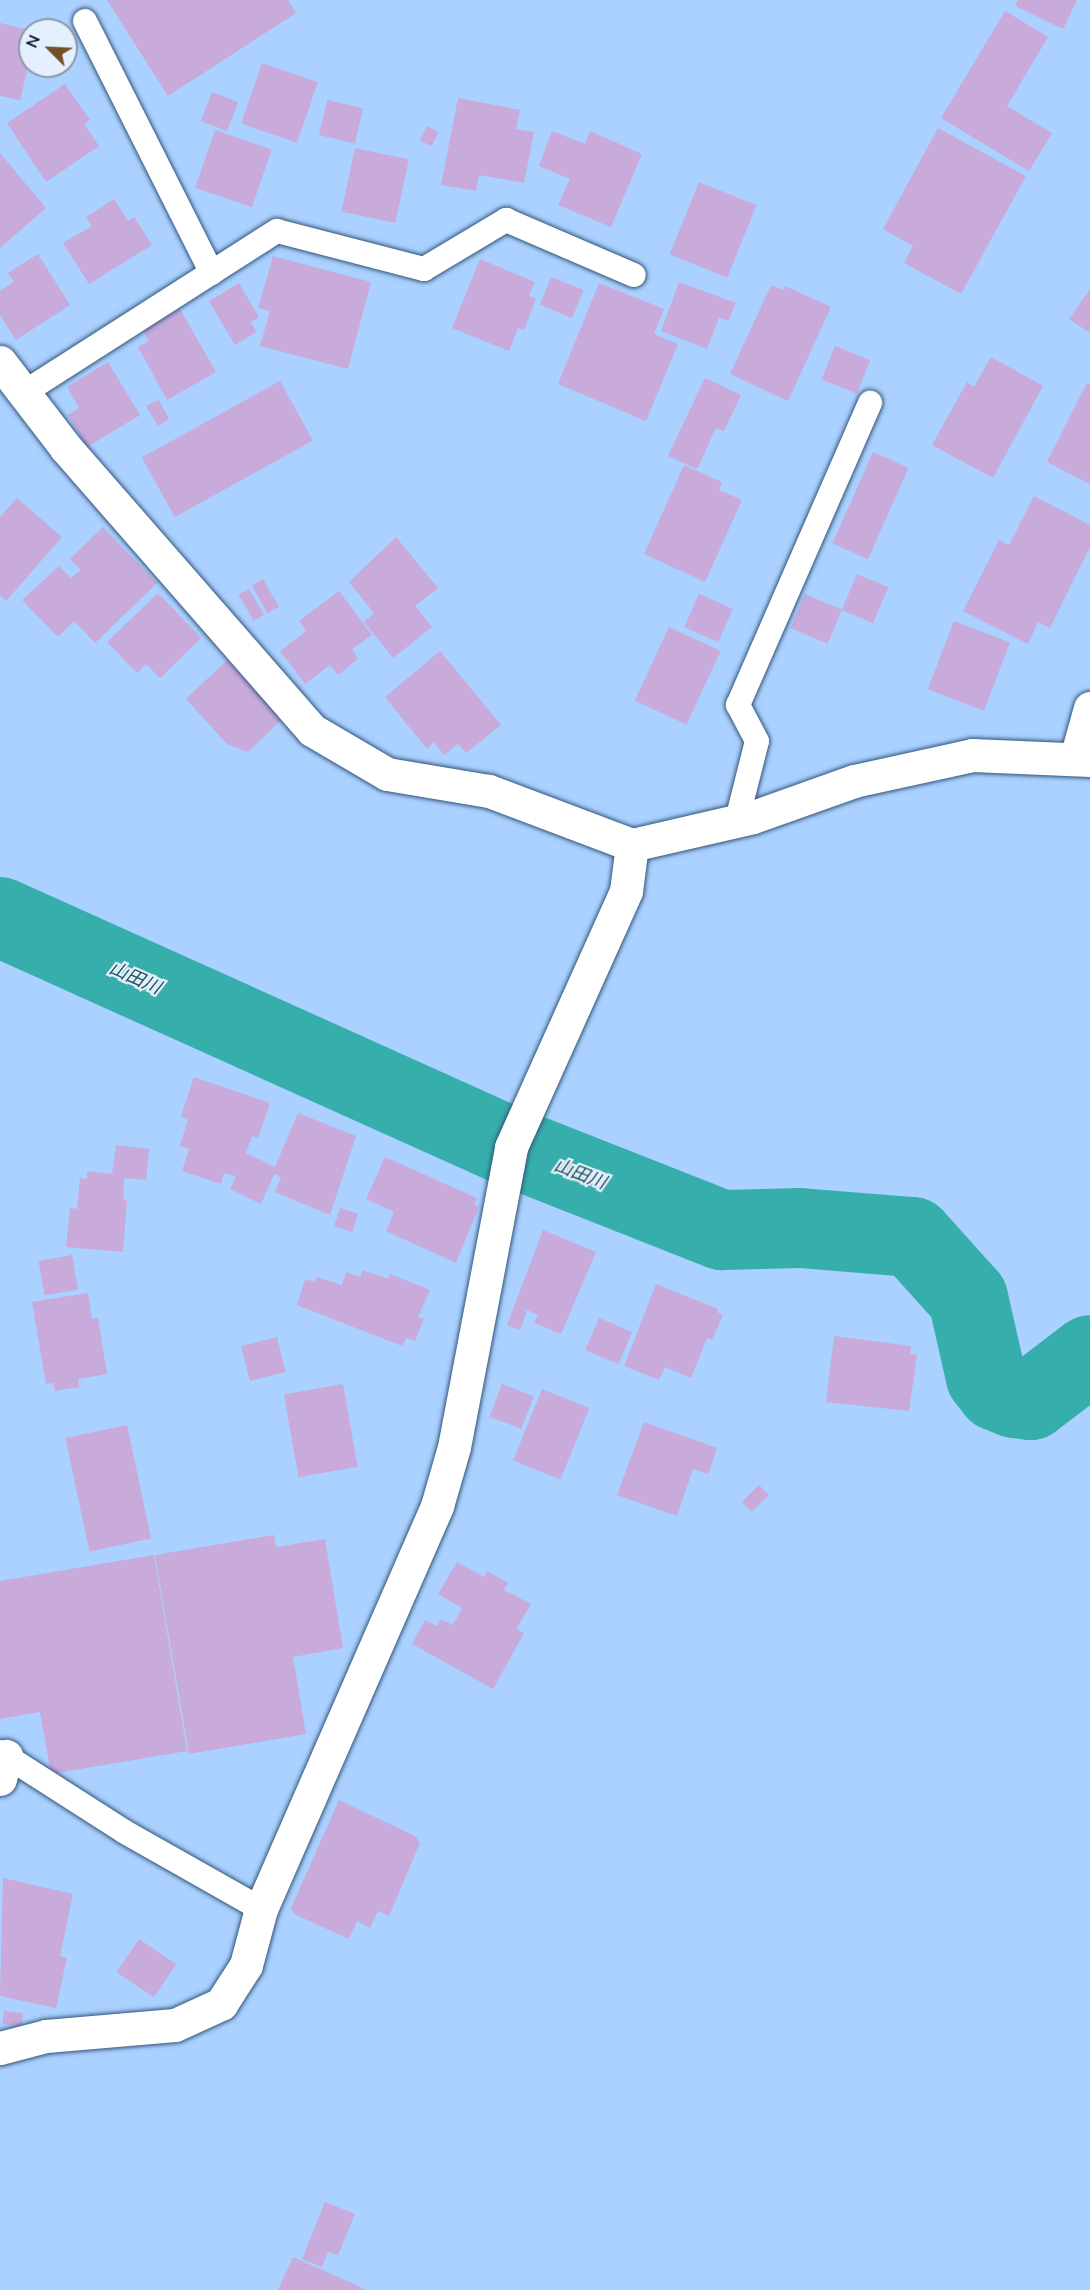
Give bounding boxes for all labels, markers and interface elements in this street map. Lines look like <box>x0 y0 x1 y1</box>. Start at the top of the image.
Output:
north arrow <box>18 18 78 78</box>
text: N <box>21 32 46 51</box>
water label: 山田川 <box>106 957 164 999</box>
water label: 山田川 <box>551 1154 609 1194</box>

